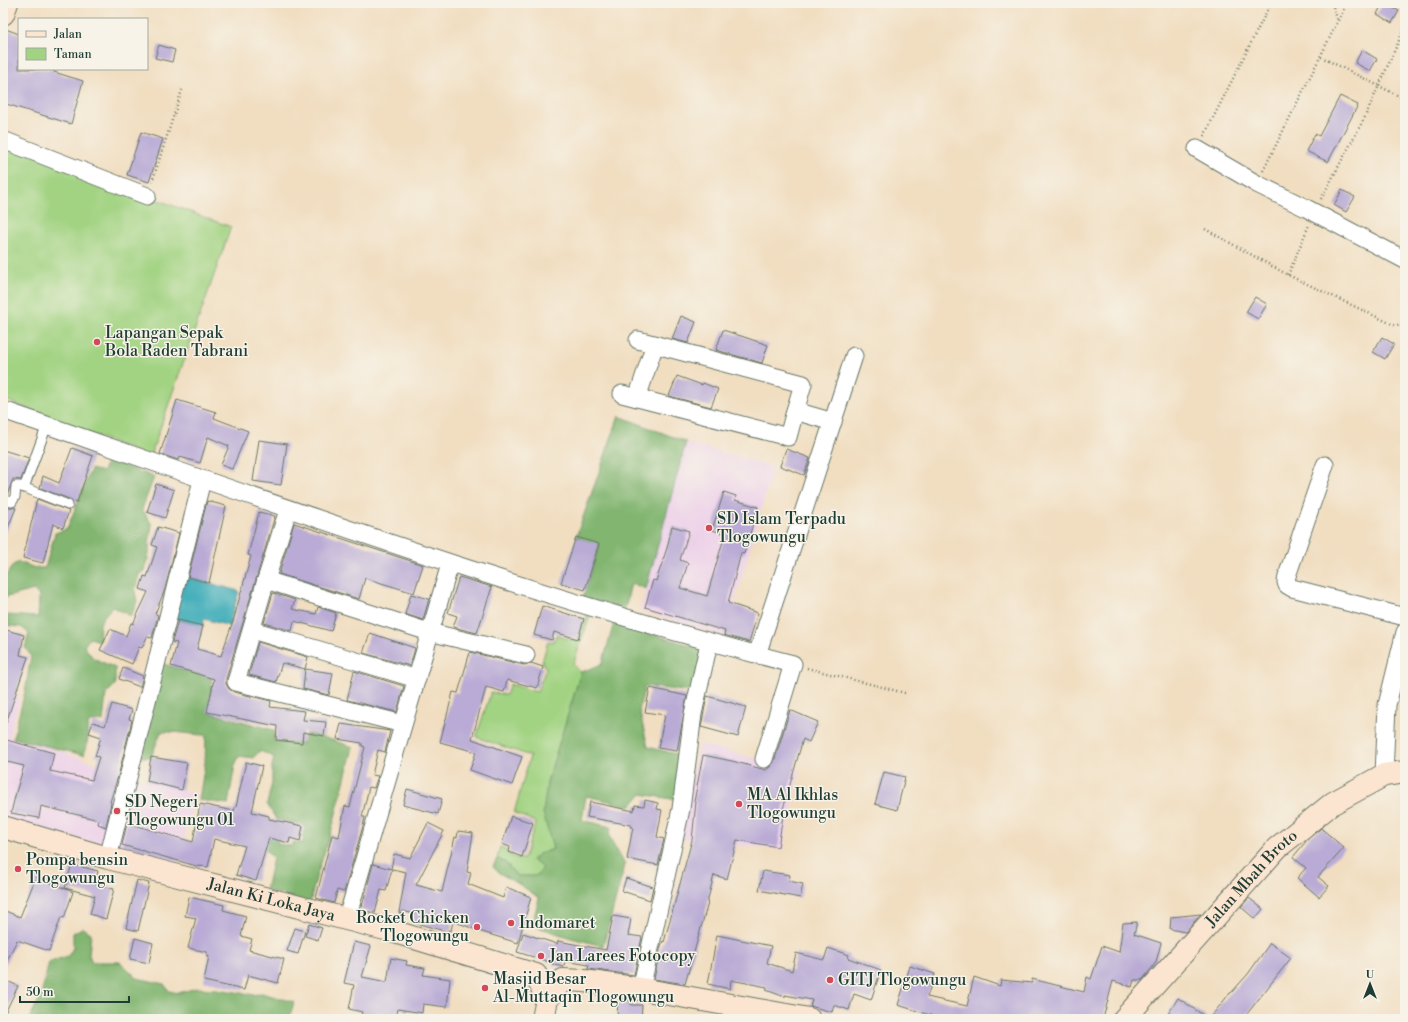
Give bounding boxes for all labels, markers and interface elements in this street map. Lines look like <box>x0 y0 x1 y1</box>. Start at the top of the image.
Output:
legend <box>18 18 148 70</box>
text: Jalan <box>53 27 82 42</box>
text: Taman <box>54 47 92 62</box>
place label: Lapangan Sepak Bola Raden Tabrani <box>104 323 248 361</box>
marker: Lapangan Sepak Bola Raden Tabrani <box>92 337 102 347</box>
place label: SD Islam Terpadu Tlogowungu <box>717 509 846 547</box>
marker: SD Islam Terpadu Tlogowungu <box>704 523 714 533</box>
place label: MA Al Ikhlas Tlogowungu <box>747 785 838 823</box>
place label: SD Negeri Tlogowungu 01 <box>125 792 234 830</box>
marker: MA Al Ikhlas Tlogowungu <box>734 799 744 809</box>
marker: SD Negeri Tlogowungu 01 <box>112 806 122 816</box>
street label: Jalan Mbah Broto <box>1201 825 1302 932</box>
place label: Pompa bensin Tlogowungu <box>26 850 128 888</box>
marker: Pompa bensin Tlogowungu <box>13 864 23 874</box>
street label: Jalan Ki Loka Jaya <box>204 874 338 926</box>
place label: Rocket Chicken Tlogowungu <box>356 908 469 946</box>
place label: Indomaret <box>519 913 596 933</box>
marker: Indomaret <box>506 918 516 928</box>
marker: Rocket Chicken Tlogowungu <box>472 922 482 932</box>
place label: Jan Larees Fotocopy <box>548 946 695 966</box>
marker: Jan Larees Fotocopy <box>536 951 546 961</box>
north arrow <box>1350 964 1390 1004</box>
text: U <box>1366 968 1375 982</box>
place label: Masjid Besar Al-Muttaqin Tlogowungu <box>492 969 674 1007</box>
place label: GITJ Tlogowungu <box>838 970 966 990</box>
marker: GITJ Tlogowungu <box>825 975 835 985</box>
scale bar <box>20 978 129 1004</box>
marker: Masjid Besar Al-Muttaqin Tlogowungu <box>480 983 490 993</box>
text: 50 m <box>26 985 54 1000</box>

